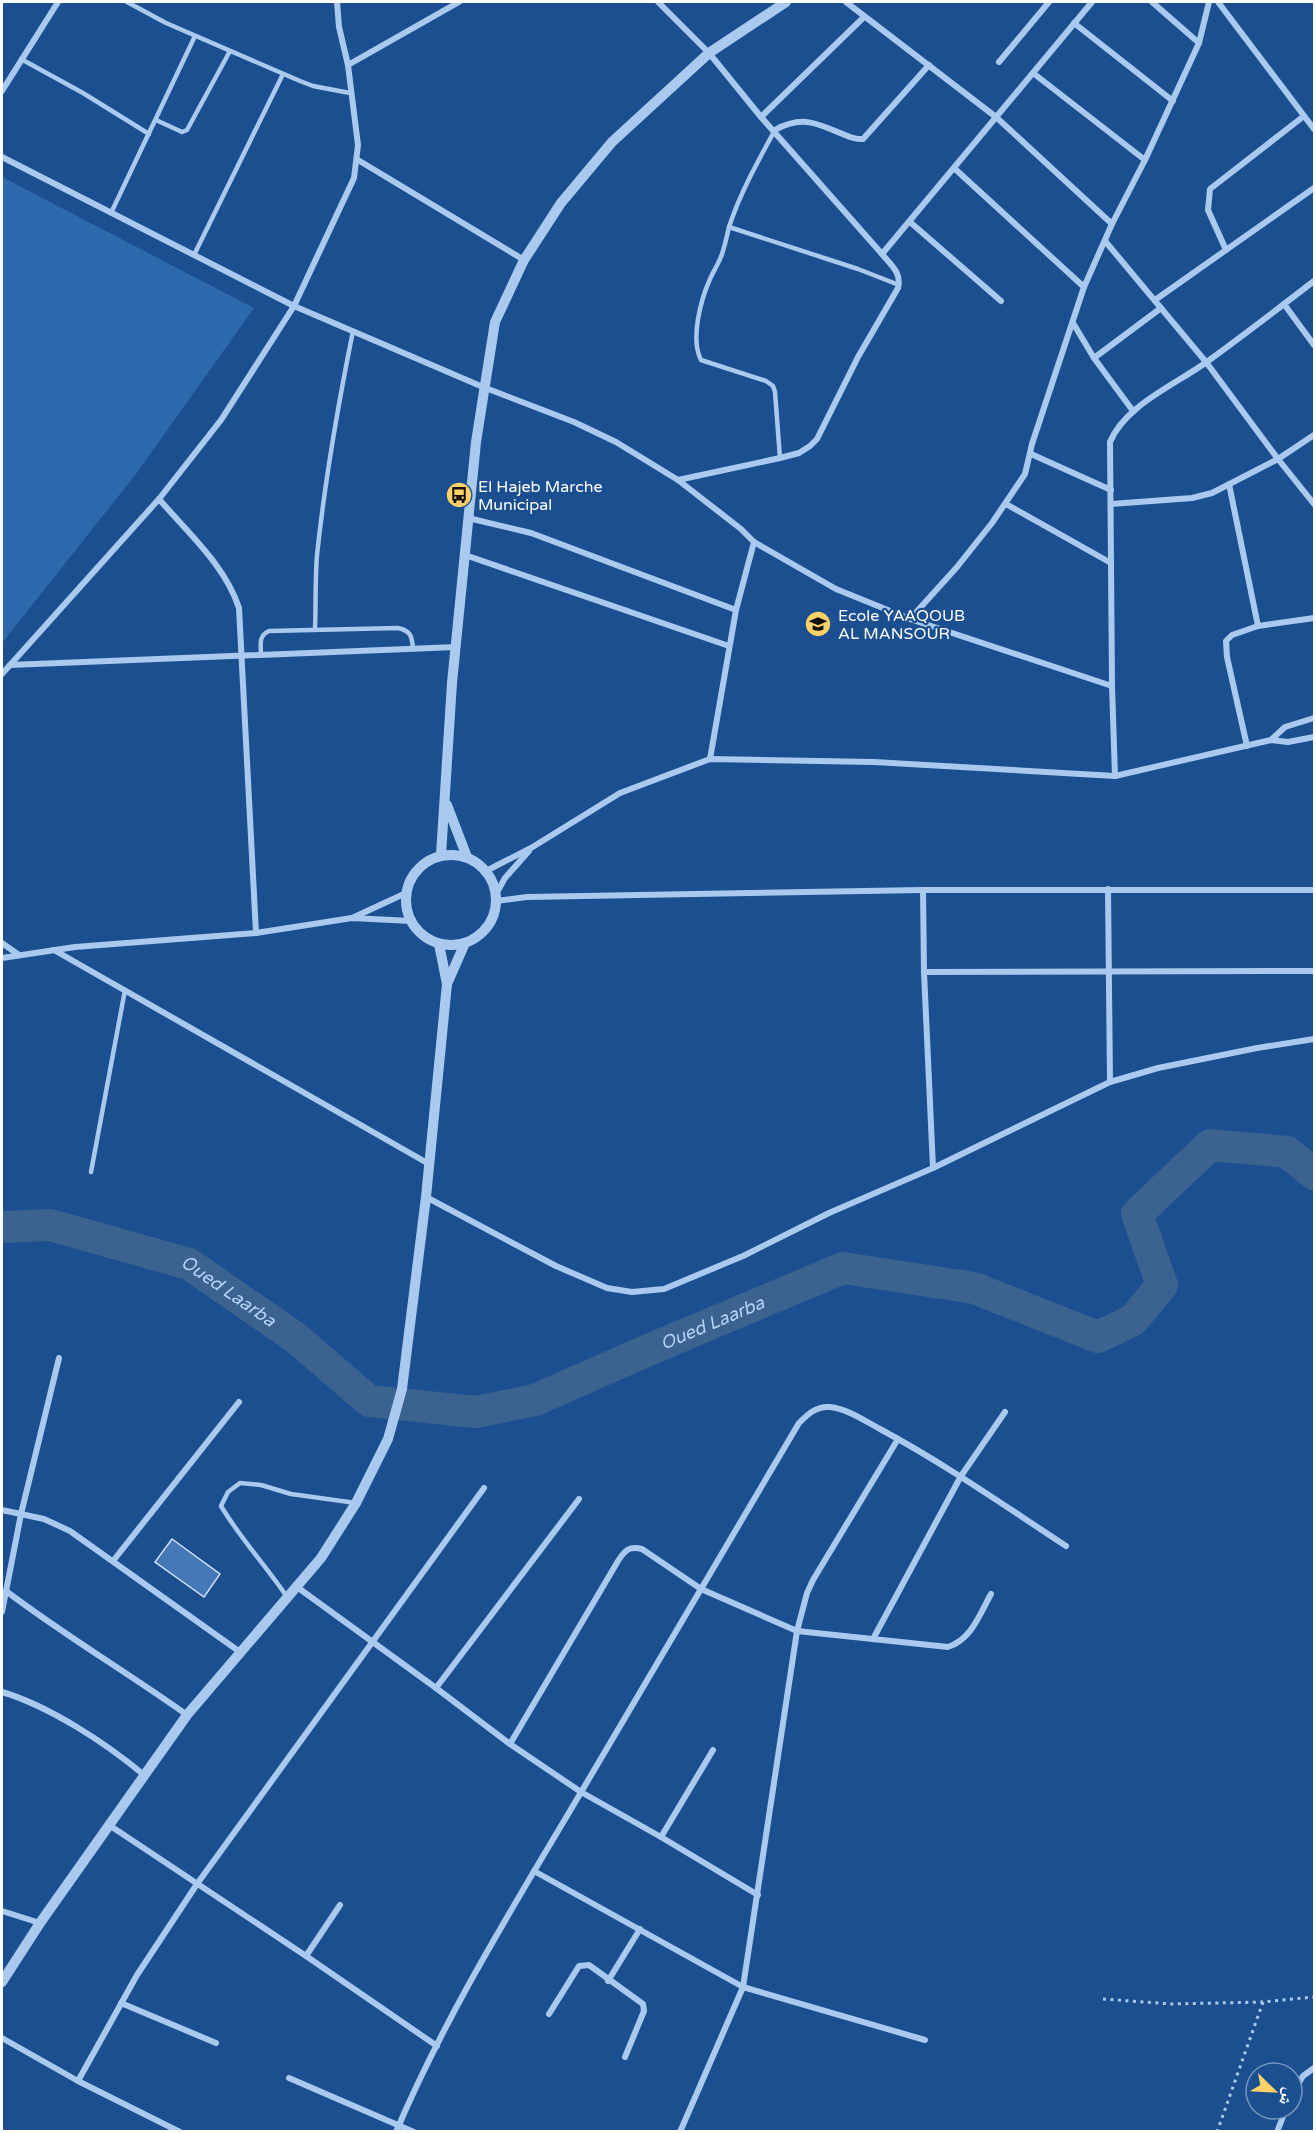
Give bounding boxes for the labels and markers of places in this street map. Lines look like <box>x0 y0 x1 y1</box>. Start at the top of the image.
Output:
place label: El Hajeb Marche Municipal <box>478 477 602 515</box>
bus stop icon: El Hajeb Marche Municipal <box>444 480 474 510</box>
place label: Ecole YAAQOUB AL MANSOUR <box>838 606 965 644</box>
school or university icon: Ecole YAAQOUB AL MANSOUR <box>803 609 833 639</box>

